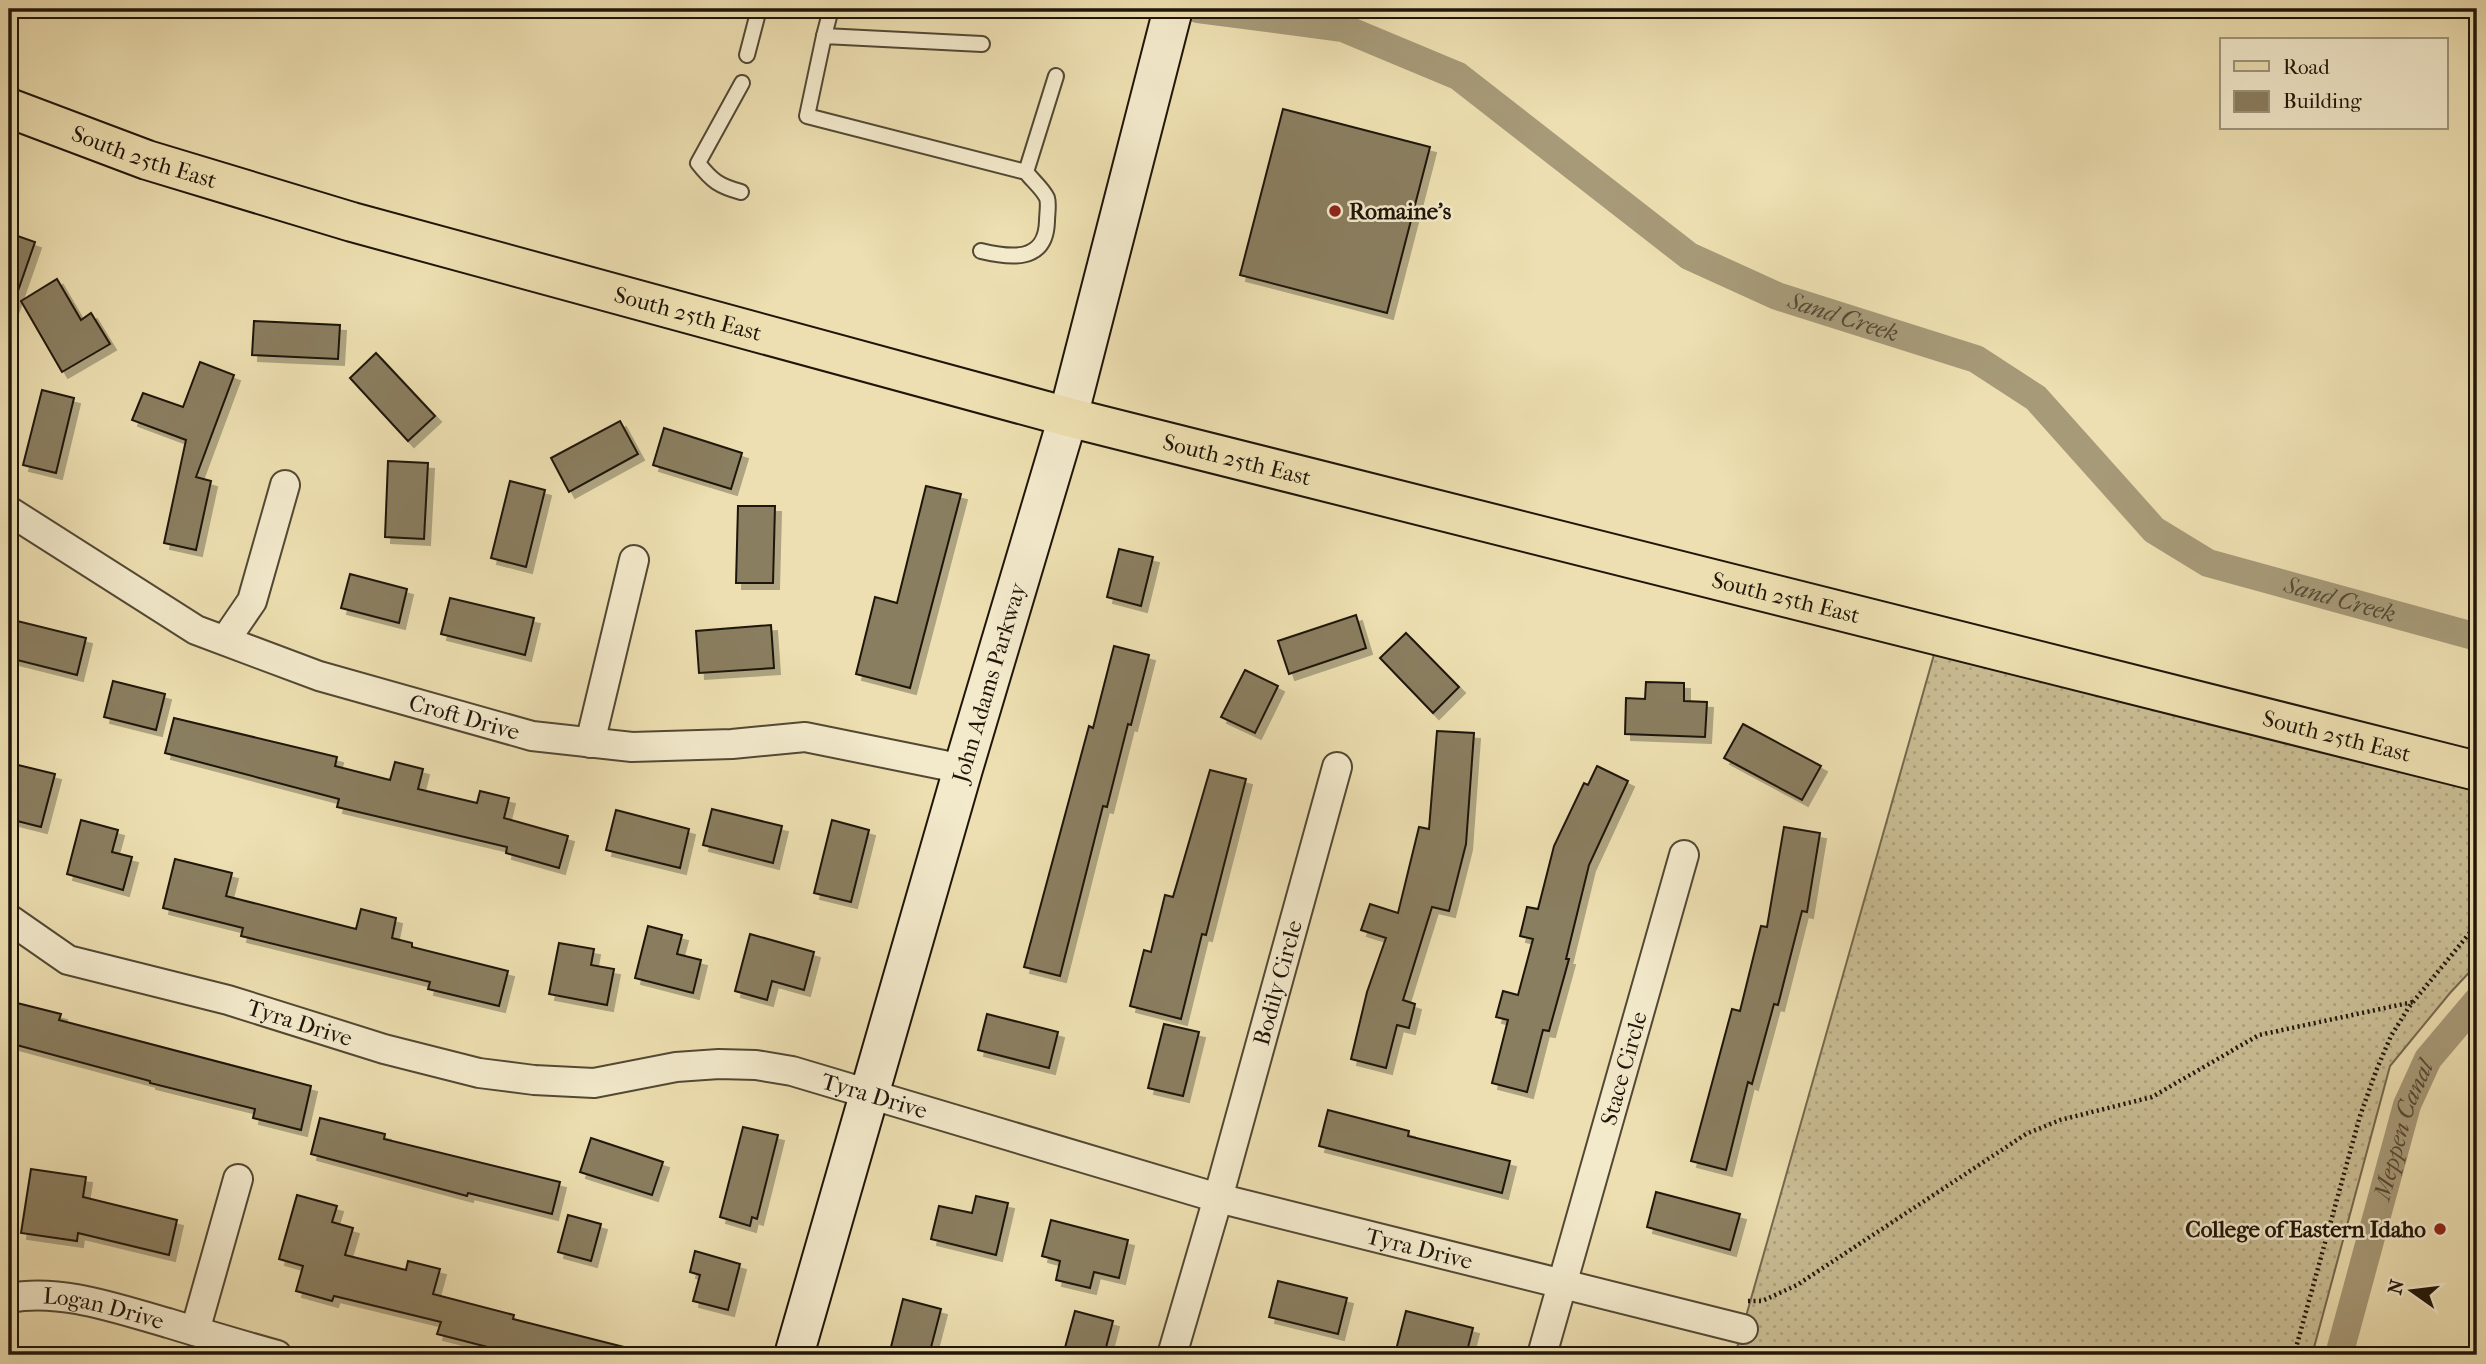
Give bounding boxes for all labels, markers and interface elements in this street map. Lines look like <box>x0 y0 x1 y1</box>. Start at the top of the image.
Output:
legend <box>2220 38 2448 130</box>
text: Road <box>2283 55 2330 79</box>
text: Building <box>2283 89 2362 113</box>
street label: South 25th East <box>68 120 220 194</box>
place label: Romaine's <box>1349 198 1452 225</box>
marker: Romaine's <box>1327 203 1343 219</box>
street label: South 25th East <box>611 281 765 347</box>
water label: Sand Creek <box>1784 286 1902 348</box>
street label: South 25th East <box>1160 428 1314 492</box>
street label: South 25th East <box>1709 566 1863 629</box>
water label: Sand Creek <box>2280 570 2399 628</box>
street label: John Adams Parkway <box>946 579 1032 788</box>
street label: Croft Drive <box>406 689 523 746</box>
street label: South 25th East <box>2260 705 2414 768</box>
street label: Bodily Circle <box>1248 917 1308 1048</box>
street label: Tyra Drive <box>244 994 356 1052</box>
street label: Stace Circle <box>1595 1009 1653 1128</box>
water label: Meppen Canal <box>2367 1053 2441 1205</box>
street label: Tyra Drive <box>818 1068 930 1125</box>
place label: College of Eastern Idaho <box>2185 1216 2426 1243</box>
marker: College of Eastern Idaho <box>2432 1221 2448 1237</box>
street label: Tyra Drive <box>1363 1222 1475 1275</box>
north arrow <box>2378 1256 2448 1326</box>
text: N <box>2384 1277 2409 1297</box>
street label: Logan Drive <box>42 1282 167 1335</box>

